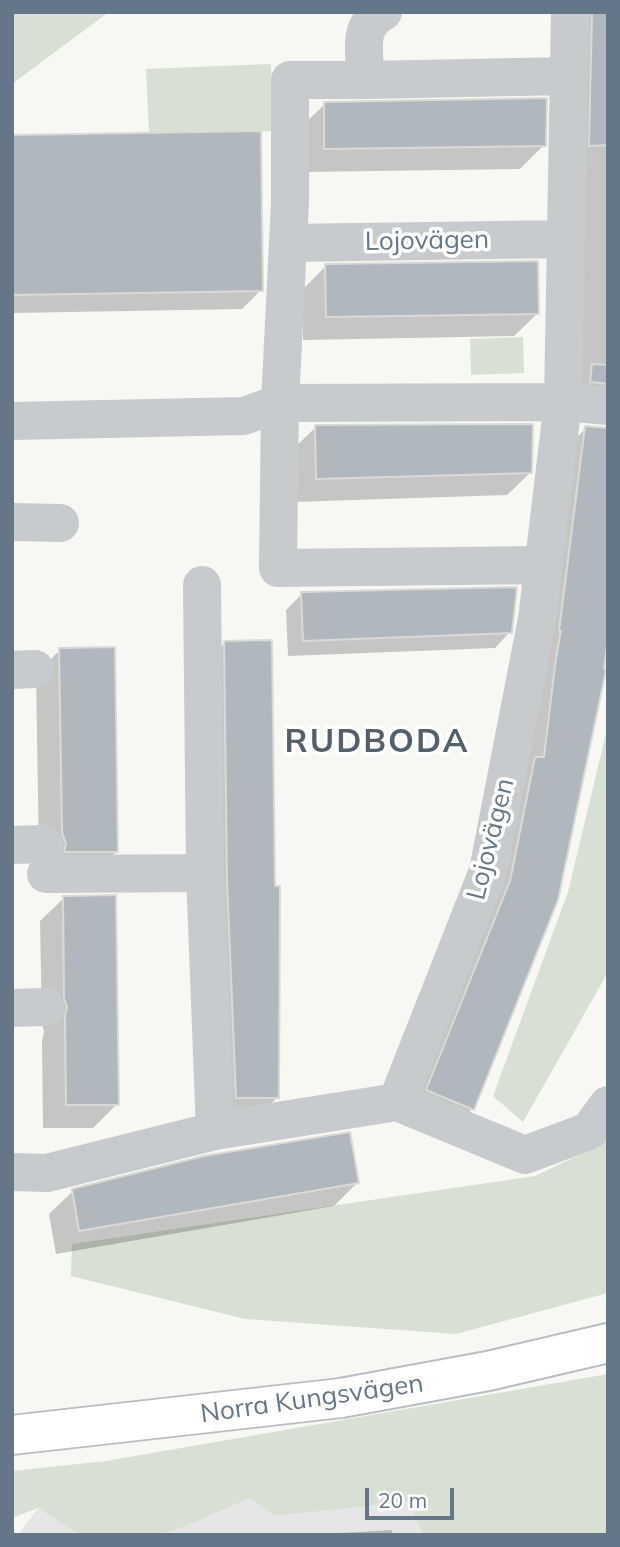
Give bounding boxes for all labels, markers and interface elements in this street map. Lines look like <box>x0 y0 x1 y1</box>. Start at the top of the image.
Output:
street label: Lojovägen <box>365 224 489 258</box>
district label: RUDBODA <box>285 722 469 762</box>
street label: Lojovägen <box>461 775 521 903</box>
street label: Norra Kungsvägen <box>199 1368 425 1430</box>
scale bar <box>368 1474 457 1518</box>
text: 20 m <box>378 1487 427 1513</box>

